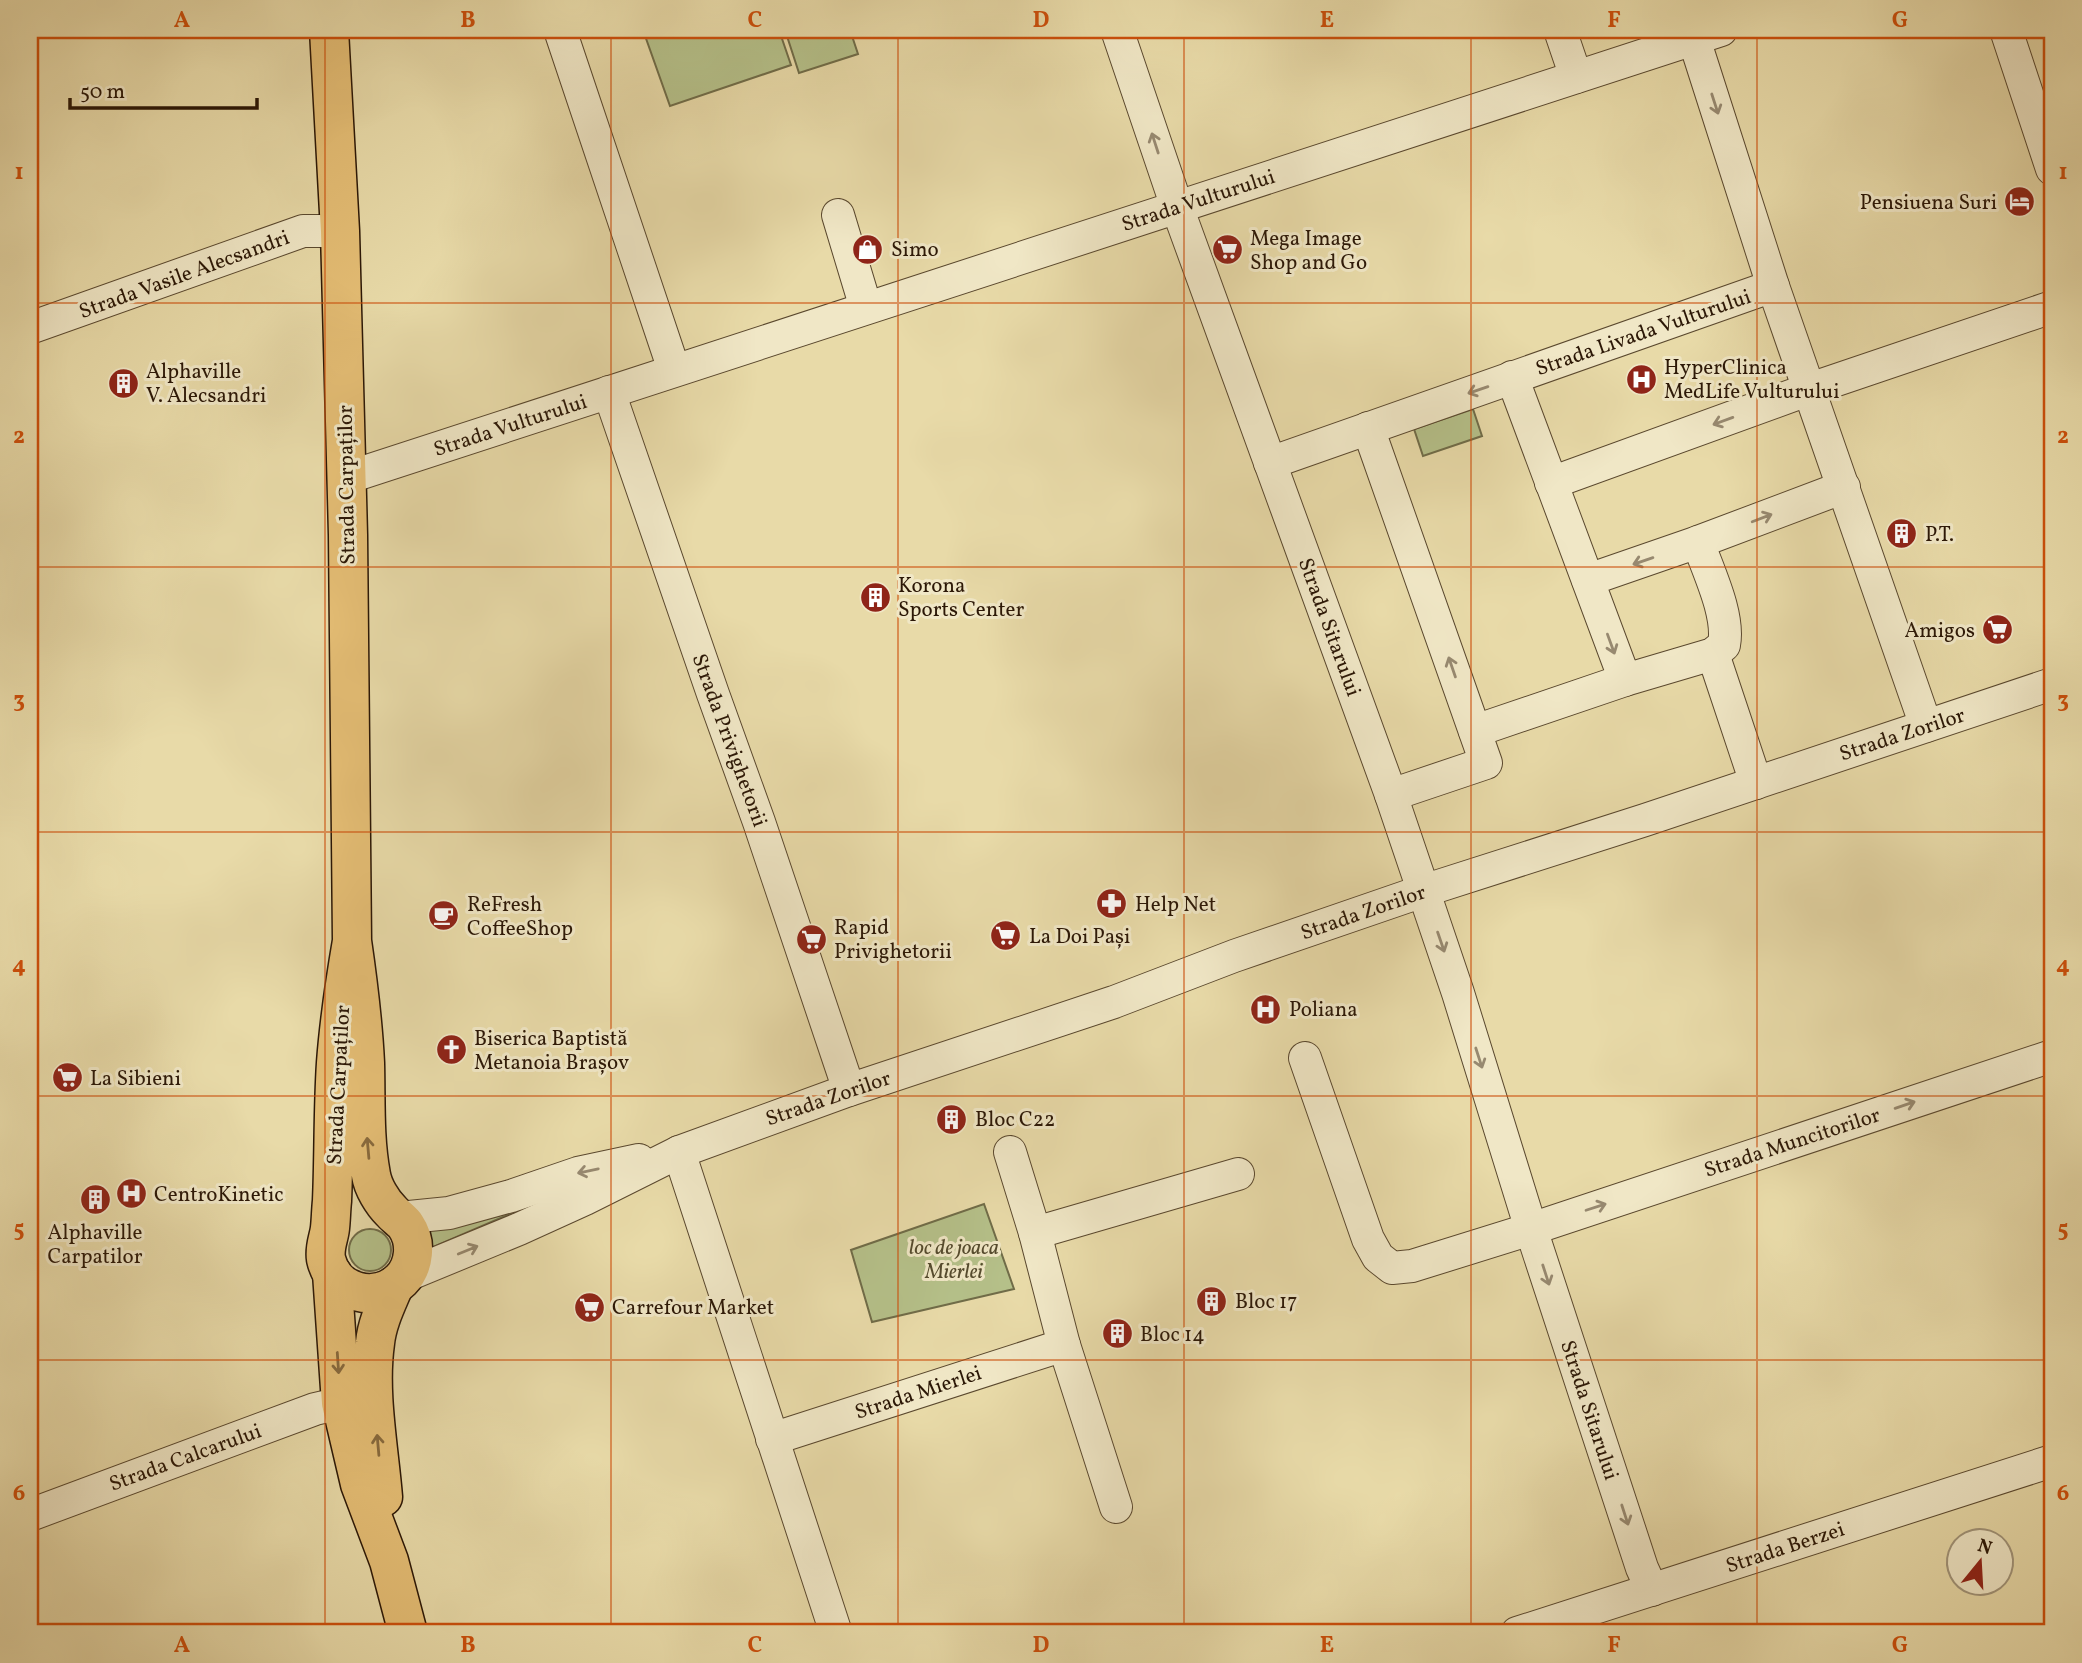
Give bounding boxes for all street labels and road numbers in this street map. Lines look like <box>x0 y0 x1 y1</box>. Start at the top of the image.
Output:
street label: Strada Vulturului <box>1118 163 1279 240</box>
street label: Strada Vasile Alecsandri <box>75 224 294 327</box>
street label: Strada Livada Vulturului <box>1532 283 1755 384</box>
street label: Strada Vulturului <box>430 388 591 465</box>
street label: Strada Carpaților <box>332 405 363 565</box>
street label: Strada Sitarului <box>1290 554 1367 701</box>
street label: Strada Privighetorii <box>684 650 773 831</box>
street label: Strada Zorilor <box>1836 701 1969 769</box>
street label: Strada Zorilor <box>1297 878 1430 948</box>
street label: Strada Carpaților <box>321 1004 358 1166</box>
street label: Strada Zorilor <box>762 1064 895 1134</box>
street label: Strada Muncitorilor <box>1701 1101 1884 1186</box>
street label: Strada Sitarului <box>1552 1337 1625 1484</box>
street label: Strada Mierlei <box>851 1359 986 1428</box>
street label: Strada Calcarului <box>105 1417 266 1499</box>
street label: Strada Berzei <box>1722 1516 1849 1581</box>

